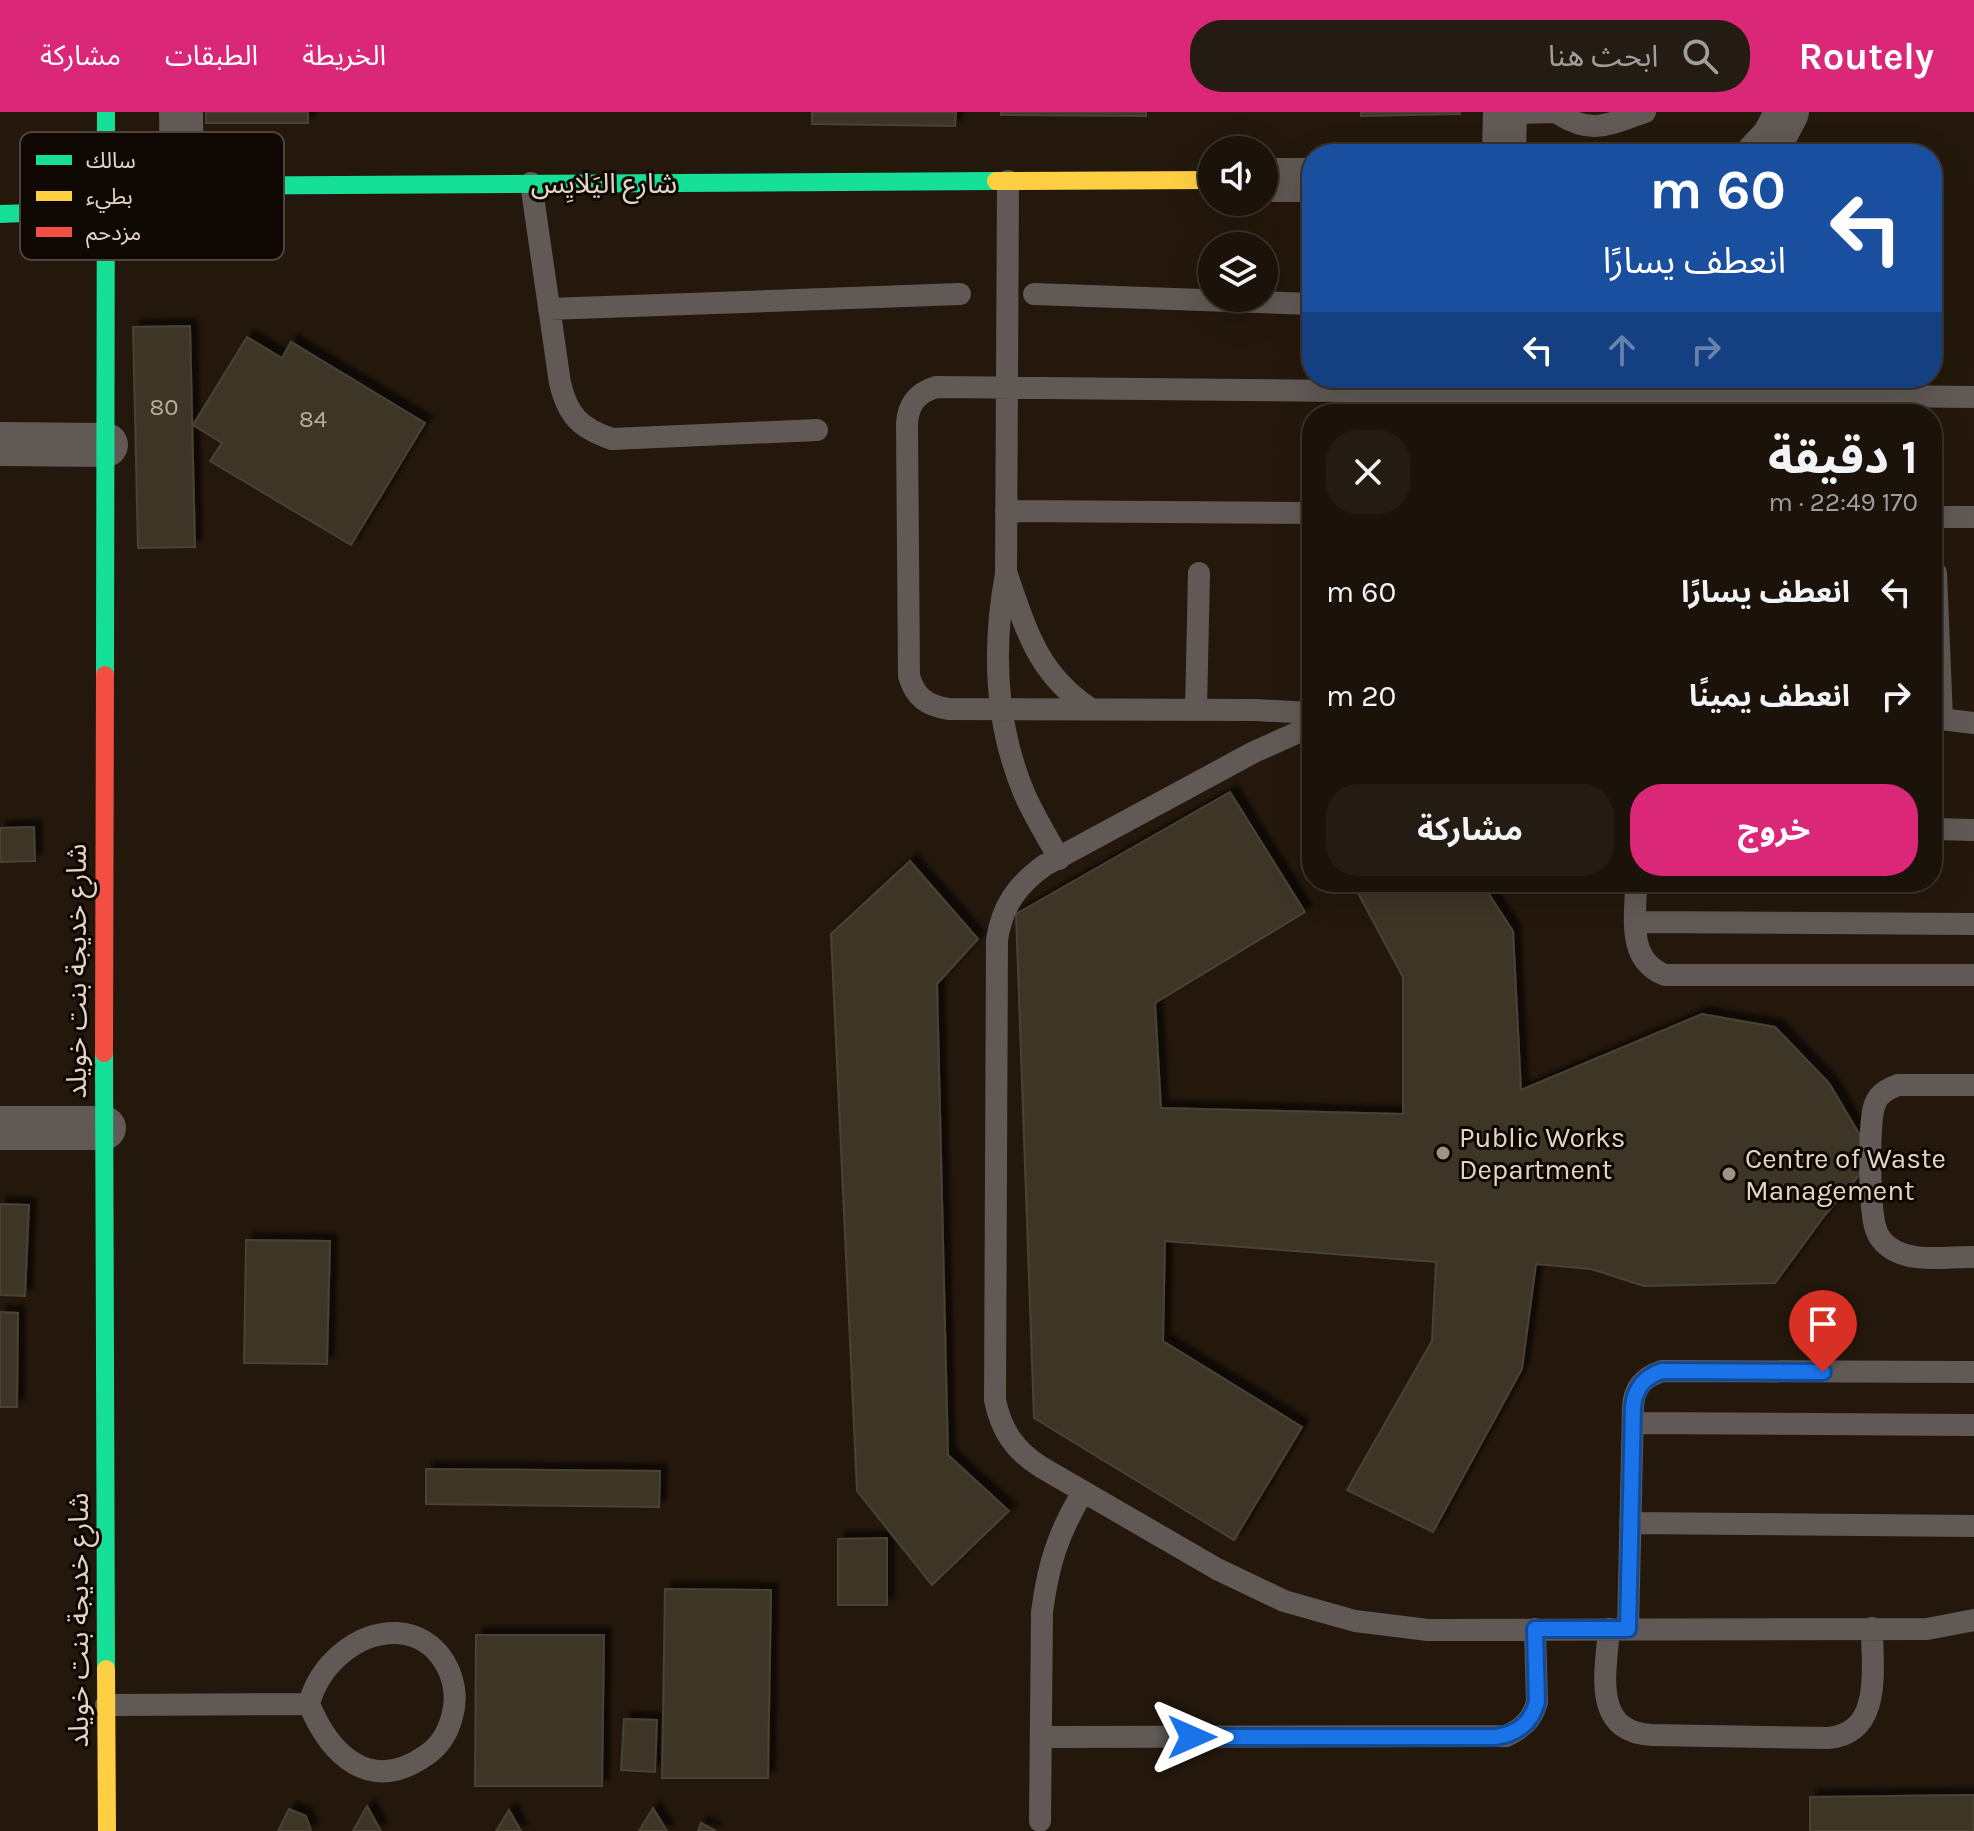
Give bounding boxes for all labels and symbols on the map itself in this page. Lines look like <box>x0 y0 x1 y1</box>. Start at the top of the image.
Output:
legend <box>20 132 284 260</box>
text: سالك <box>86 148 136 174</box>
street label: شارع اليَلايِس <box>531 167 677 204</box>
text: بطيء <box>86 184 133 213</box>
text: مزدحم <box>86 220 141 249</box>
house number: 80 <box>150 393 179 421</box>
house number: 84 <box>299 405 327 433</box>
street label: شارع خديجة بنت خويلد <box>60 844 97 1098</box>
place label: Public Works Department <box>1459 1121 1625 1186</box>
place label: Centre of Waste Management <box>1745 1142 1946 1207</box>
marker: Public Works Department <box>1434 1144 1452 1162</box>
marker: Centre of Waste Management <box>1720 1165 1738 1183</box>
pin <box>1789 1290 1857 1372</box>
street label: شارع خديجة بنت خويلد <box>62 1493 99 1747</box>
position arrow <box>1150 1695 1234 1779</box>

